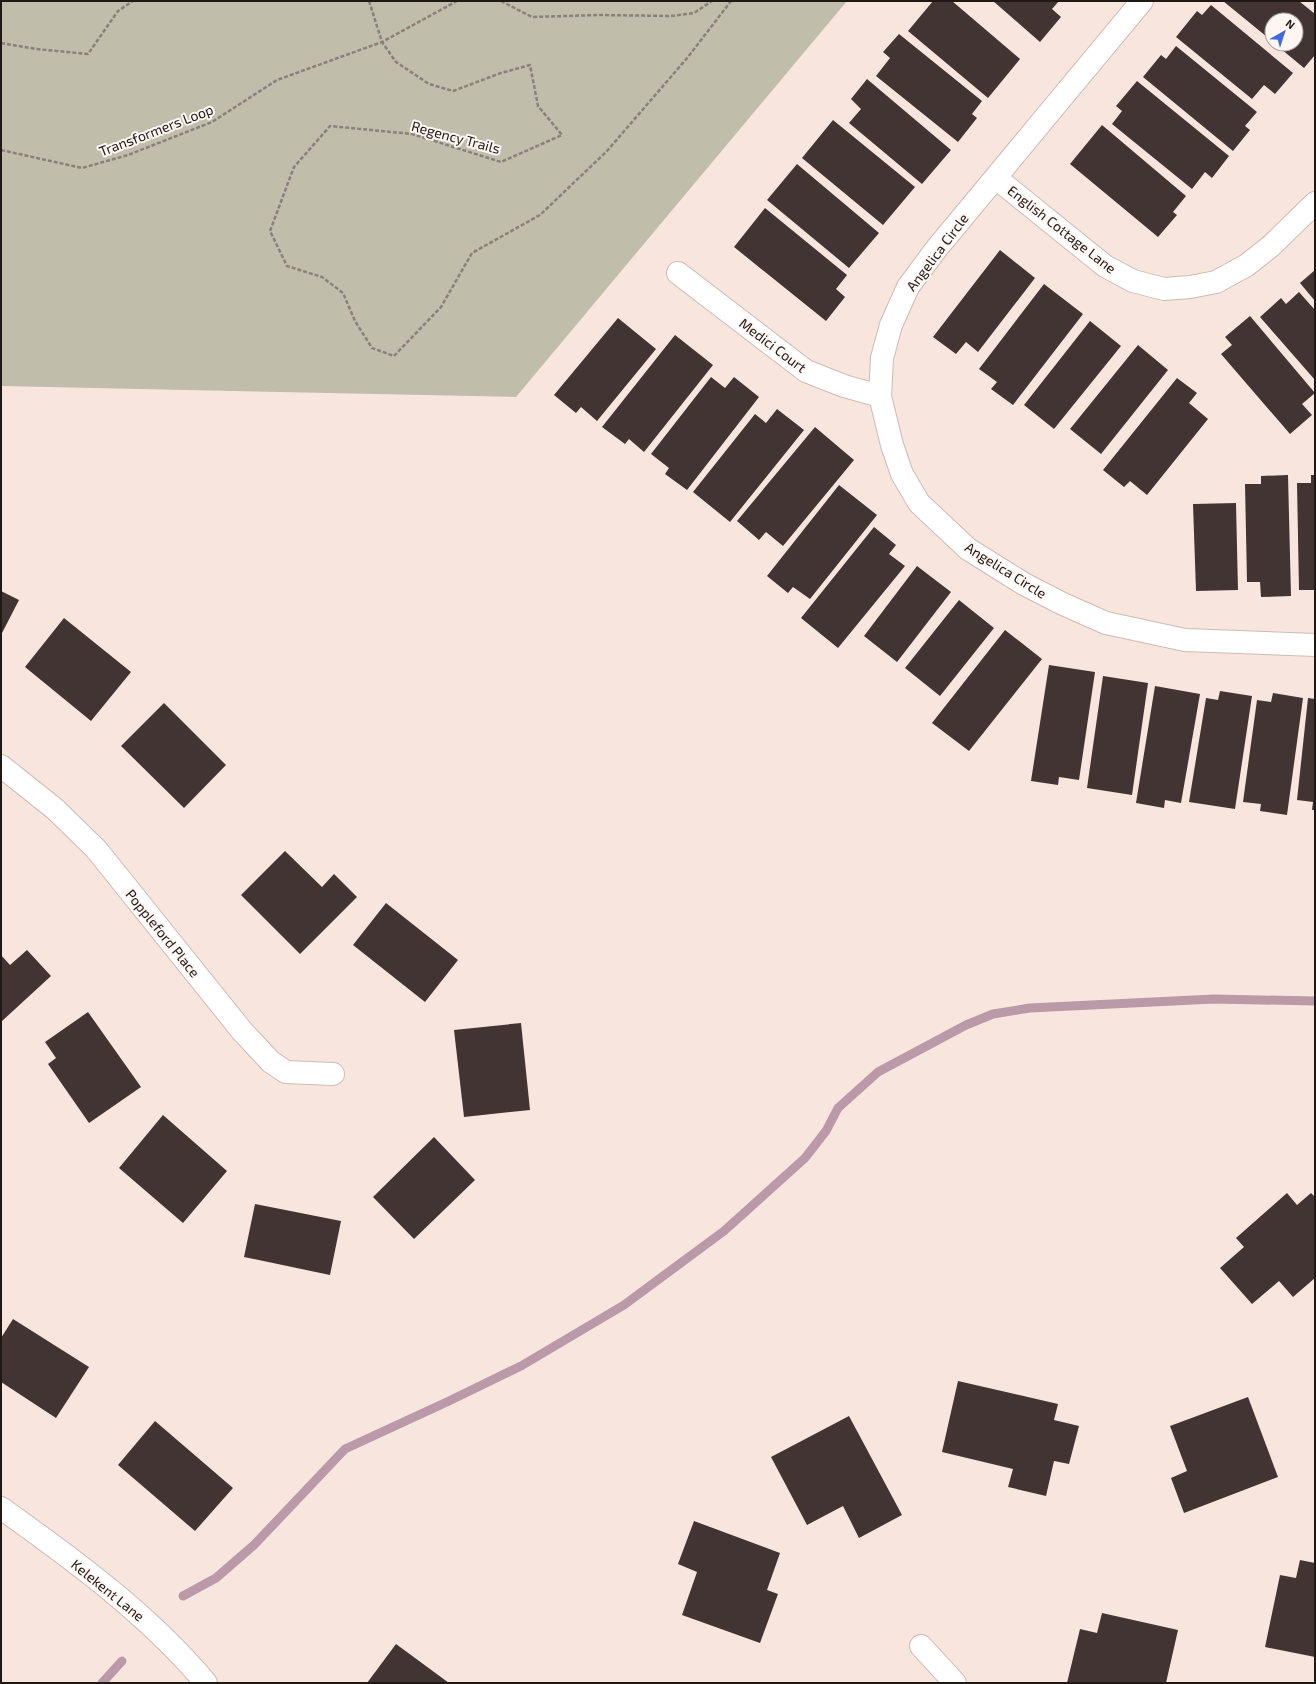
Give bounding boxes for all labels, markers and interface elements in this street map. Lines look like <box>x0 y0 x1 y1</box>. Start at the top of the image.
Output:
north arrow <box>1264 12 1304 52</box>
text: N <box>1283 16 1298 31</box>
street label: Transformers Loop <box>96 100 216 160</box>
street label: Regency Trails <box>410 117 502 157</box>
street label: English Cottage Lane <box>1004 181 1120 277</box>
street label: Angelica Circle <box>902 210 972 294</box>
street label: Medici Court <box>736 314 810 376</box>
street label: Angelica Circle <box>962 538 1050 602</box>
street label: Poppleford Place <box>122 886 204 980</box>
street label: Kelekent Lane <box>68 1555 148 1625</box>

